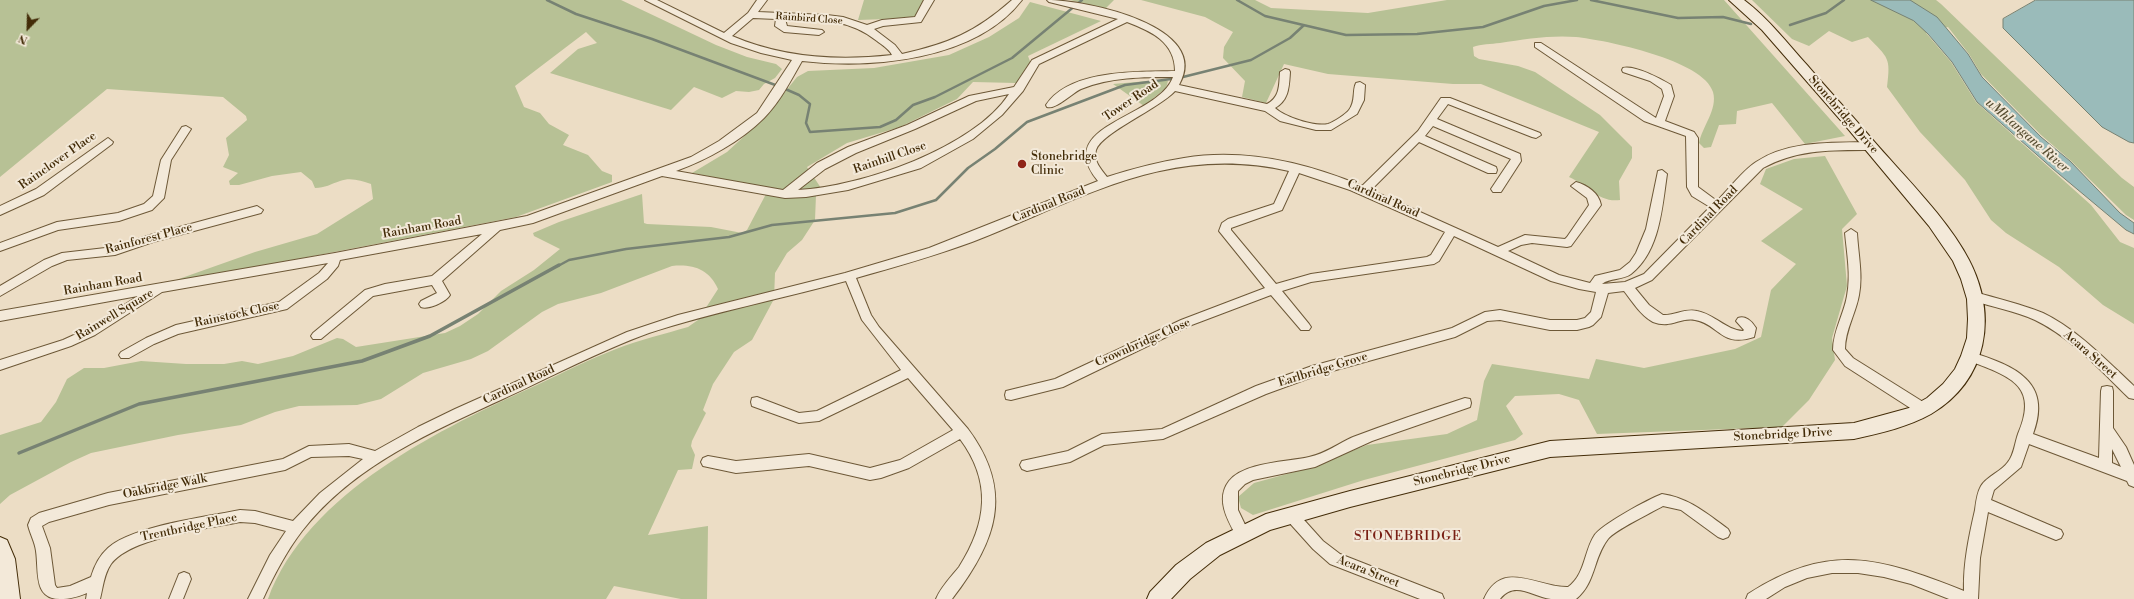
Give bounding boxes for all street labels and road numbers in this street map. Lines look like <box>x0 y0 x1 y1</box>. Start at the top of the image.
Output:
street label: Rainbird Close <box>775 11 843 27</box>
street label: Stonebridge Drive <box>1805 73 1881 157</box>
street label: Tower Road <box>1101 77 1161 125</box>
street label: Rainclover Place <box>17 129 99 193</box>
street label: Rainhill Close <box>852 139 928 177</box>
street label: Cardinal Road <box>1345 177 1421 221</box>
street label: Cardinal Road <box>1677 183 1741 249</box>
street label: Cardinal Road <box>1010 184 1088 226</box>
street label: Rainham Road <box>381 214 463 242</box>
street label: Rainforest Place <box>104 220 194 258</box>
street label: Rainham Road <box>62 271 144 299</box>
street label: Rainwell Square <box>74 286 156 344</box>
street label: Rainstock Close <box>193 299 281 331</box>
street label: Crownbridge Close <box>1093 316 1193 370</box>
street label: Acara Street <box>2060 328 2120 382</box>
street label: Earlbridge Grove <box>1277 350 1369 390</box>
street label: Cardinal Road <box>481 362 557 408</box>
street label: Stonebridge Drive <box>1733 425 1833 445</box>
street label: Stonebridge Drive <box>1412 452 1512 490</box>
street label: Oakbridge Walk <box>122 472 208 502</box>
street label: Trentbridge Place <box>139 511 239 545</box>
street label: Acara Street <box>1335 553 1401 591</box>

